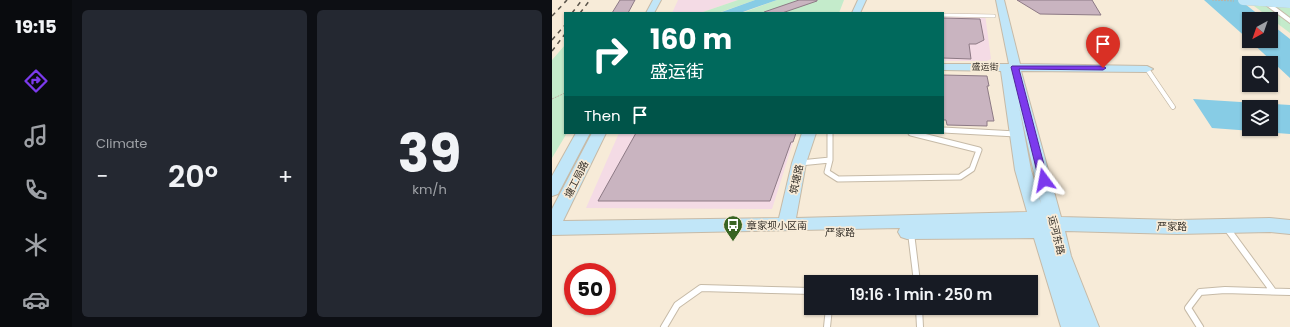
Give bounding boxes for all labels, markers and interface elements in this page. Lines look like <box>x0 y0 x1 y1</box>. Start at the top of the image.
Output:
north arrow <box>1242 12 1278 48</box>
map controls <box>1242 12 1278 136</box>
text: 19:15 <box>15 14 57 39</box>
text: 160 m <box>650 20 732 59</box>
pin <box>1086 27 1120 68</box>
icon: right <box>584 28 636 80</box>
icon: arrive <box>1092 33 1114 55</box>
button: search <box>1242 56 1278 92</box>
text: 盛运街 <box>650 59 704 84</box>
street label: 盛运街 <box>971 61 999 73</box>
icon: directions <box>22 67 50 95</box>
button: layers <box>1242 100 1278 136</box>
icon: arrive <box>629 104 651 126</box>
text: Then <box>584 105 621 126</box>
text: 39 <box>398 117 461 190</box>
icon: music <box>22 122 50 150</box>
text: Climate <box>96 134 147 153</box>
text: 20° <box>168 155 218 198</box>
street label: 塘工局路 <box>561 158 592 200</box>
position arrow <box>1023 159 1065 201</box>
text: − <box>96 161 108 192</box>
text: + <box>278 161 293 192</box>
street label: 筑塘路 <box>786 163 807 195</box>
icon: phone <box>22 176 50 204</box>
text: km/h <box>412 180 447 199</box>
bus stop icon: 章家坝小区南 <box>722 214 744 242</box>
street label: 运河东路 <box>1044 214 1069 256</box>
place label: 章家坝小区南 <box>747 218 807 233</box>
street label: 严家路 <box>1157 219 1187 234</box>
street label: 严家路 <box>825 225 855 240</box>
icon: climate <box>22 231 50 259</box>
speed limit sign: 50 <box>564 263 616 315</box>
text: 19:16 · 1 min · 250 m <box>850 284 992 305</box>
icon: car <box>22 286 50 314</box>

